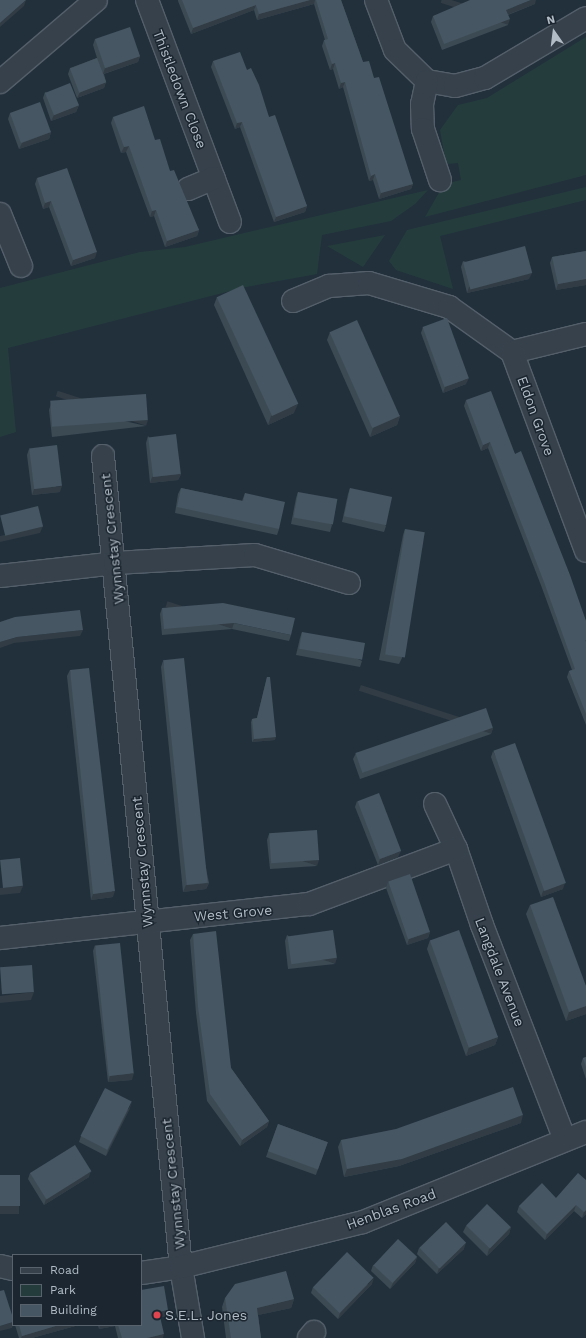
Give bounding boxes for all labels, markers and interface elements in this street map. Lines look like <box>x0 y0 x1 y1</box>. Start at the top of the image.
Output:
north arrow <box>534 12 574 52</box>
text: N <box>545 13 557 27</box>
street label: Thistledown Close <box>150 27 210 151</box>
street label: Eldon Grove <box>514 374 558 458</box>
street label: Wynnstay Crescent <box>97 473 127 605</box>
street label: Wynnstay Crescent <box>128 796 156 928</box>
street label: West Grove <box>193 901 273 925</box>
street label: Langdale Avenue <box>471 915 529 1029</box>
street label: Wynnstay Crescent <box>158 1118 188 1250</box>
street label: Henblas Road <box>344 1185 438 1233</box>
legend <box>12 1254 142 1326</box>
text: Road <box>50 1263 79 1277</box>
text: Park <box>50 1283 76 1297</box>
text: Building <box>50 1303 97 1317</box>
place label: S.E.L. Jones <box>165 1307 248 1323</box>
marker: S.E.L. Jones <box>152 1310 162 1320</box>

